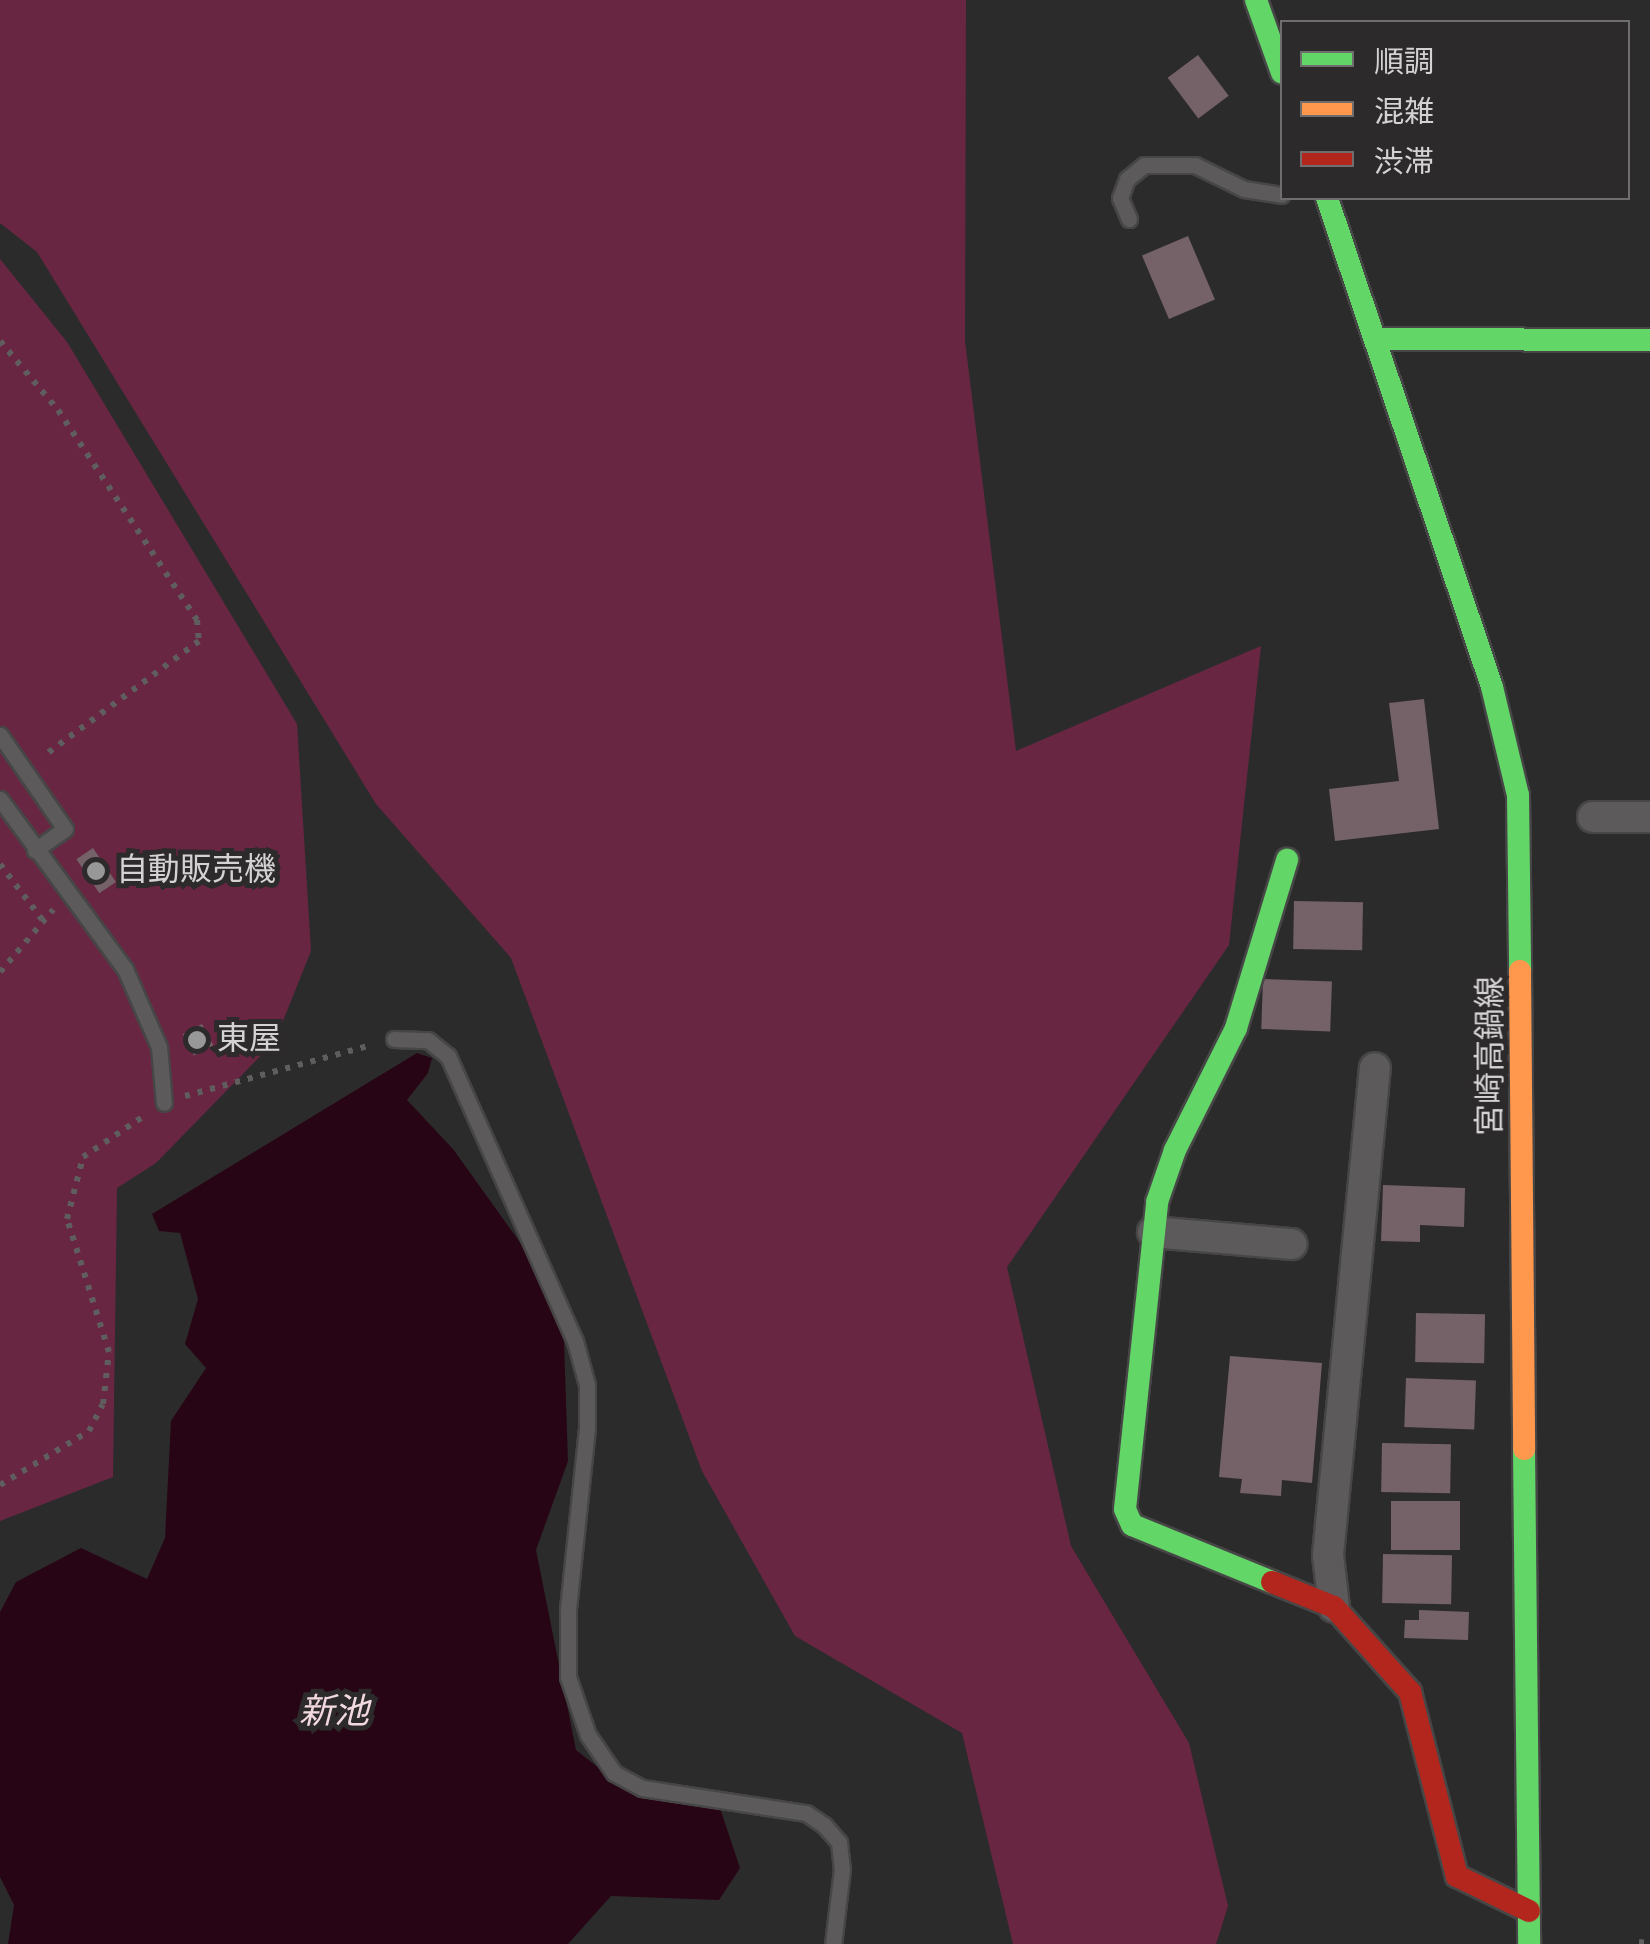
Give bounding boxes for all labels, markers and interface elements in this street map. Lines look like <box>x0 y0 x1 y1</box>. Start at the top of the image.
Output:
legend <box>1280 20 1630 200</box>
text: 順調 <box>1374 45 1434 81</box>
text: 混雑 <box>1374 95 1434 131</box>
text: 渋滞 <box>1374 145 1434 181</box>
place label: 自動販売機 <box>116 852 276 890</box>
marker: 自動販売機 <box>85 860 107 882</box>
street label: 宮崎高鍋線 <box>1473 976 1511 1136</box>
place label: 東屋 <box>217 1021 281 1059</box>
marker: 東屋 <box>186 1029 208 1051</box>
water label: 新池 <box>299 1692 369 1734</box>

